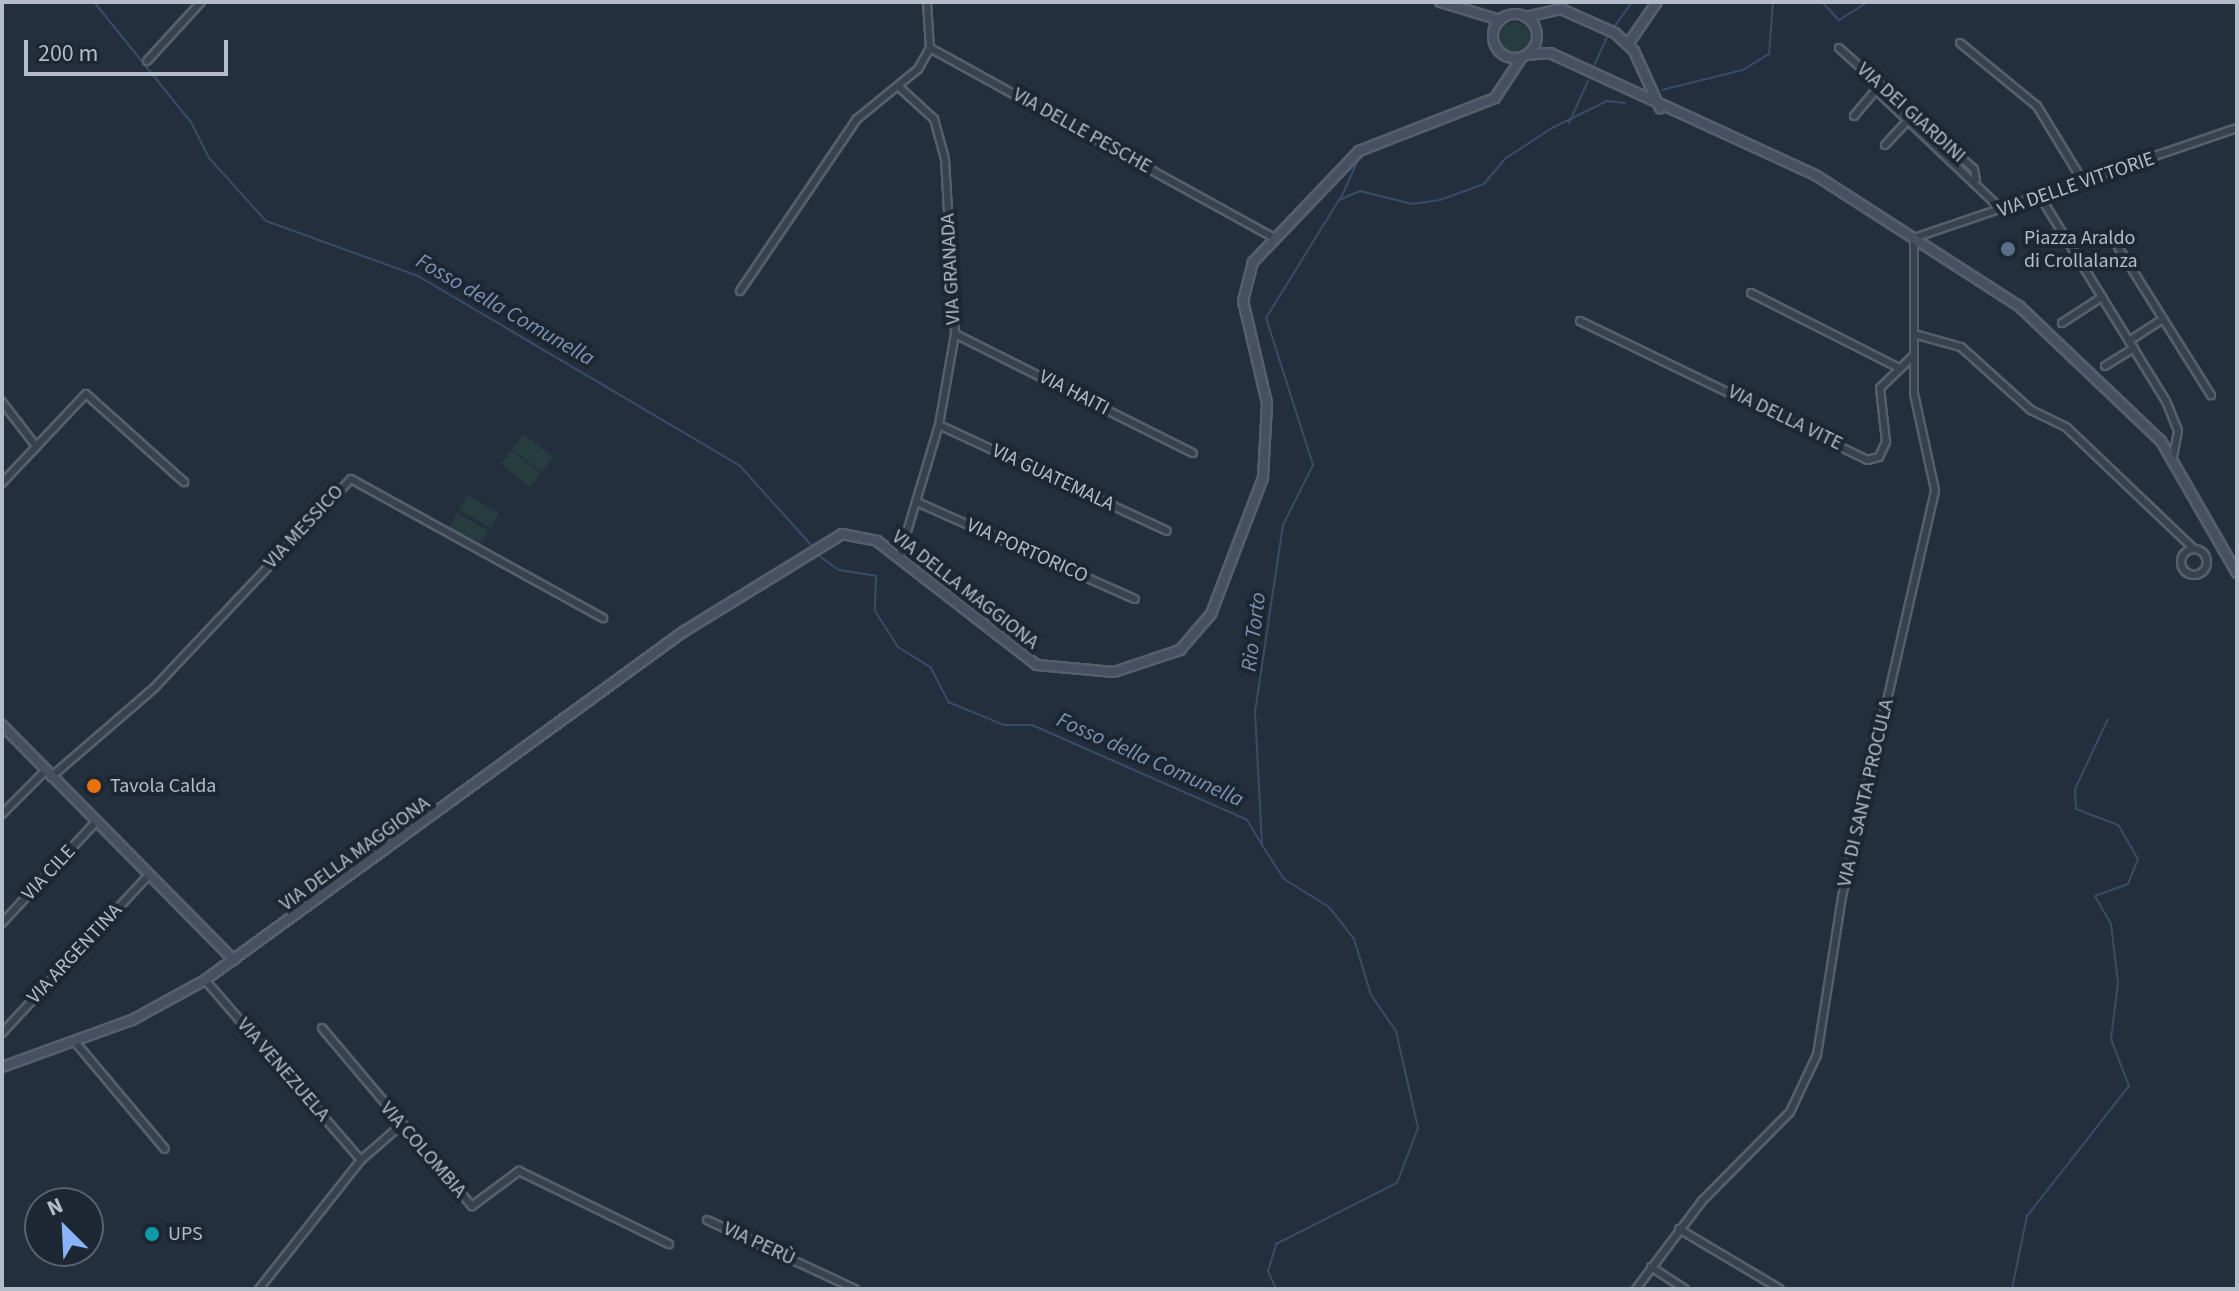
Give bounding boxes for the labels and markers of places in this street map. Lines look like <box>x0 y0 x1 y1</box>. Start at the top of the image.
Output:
place label: Piazza Araldo di Crollalanza <box>2024 226 2138 273</box>
marker: Piazza Araldo di Crollalanza <box>1999 240 2017 258</box>
place label: Tavola Calda <box>110 774 216 798</box>
marker: Tavola Calda <box>85 777 103 795</box>
place label: UPS <box>168 1222 203 1246</box>
marker: UPS <box>143 1225 161 1243</box>

